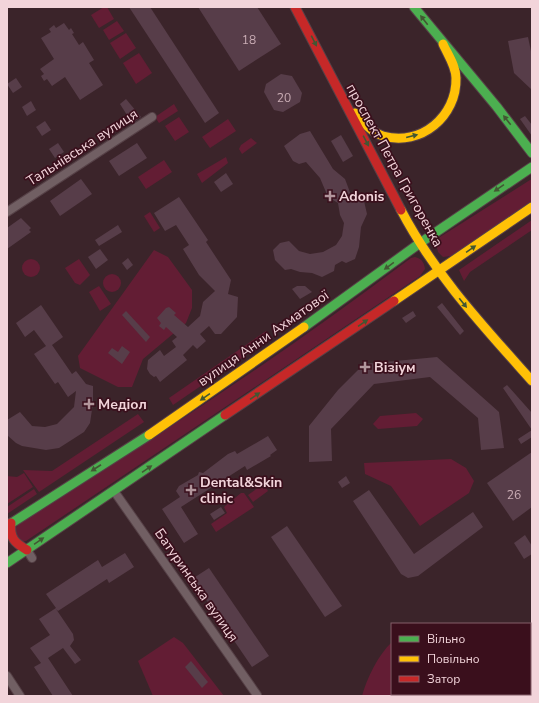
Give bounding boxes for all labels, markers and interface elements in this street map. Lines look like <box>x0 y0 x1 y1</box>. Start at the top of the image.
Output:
one-way arrow <box>419 14 428 25</box>
house number: 18 <box>242 32 256 48</box>
one-way arrow <box>311 35 317 47</box>
street label: проспект Петра Григоренка <box>342 80 447 250</box>
house number: 20 <box>277 90 291 106</box>
street label: Тальнівська вулиця <box>23 104 142 191</box>
one-way arrow <box>502 114 511 125</box>
one-way arrow <box>406 133 419 139</box>
one-way arrow <box>362 135 369 147</box>
one-way arrow <box>494 185 505 192</box>
place label: Adonis <box>339 187 385 206</box>
marker: Adonis <box>324 190 336 202</box>
one-way arrow <box>466 245 477 253</box>
one-way arrow <box>383 262 394 270</box>
street label: вулиця Анни Ахматової <box>194 286 333 391</box>
one-way arrow <box>459 297 467 308</box>
one-way arrow <box>357 319 368 327</box>
place label: Візіум <box>374 358 416 377</box>
marker: Візіум <box>359 361 371 373</box>
one-way arrow <box>250 392 260 400</box>
one-way arrow <box>200 393 210 401</box>
place label: Медіол <box>98 395 147 414</box>
marker: Медіол <box>83 398 95 410</box>
one-way arrow <box>91 464 101 472</box>
one-way arrow <box>142 465 152 473</box>
place label: Dental&Skin clinic <box>200 473 282 508</box>
marker: Dental&Skin clinic <box>185 484 197 496</box>
house number: 26 <box>507 487 521 503</box>
street label: Батуринська вулиця <box>150 525 243 646</box>
one-way arrow <box>34 537 45 545</box>
legend <box>391 623 531 695</box>
text: Вільно <box>427 631 465 647</box>
text: Повільно <box>427 651 480 667</box>
text: Затор <box>427 671 460 687</box>

